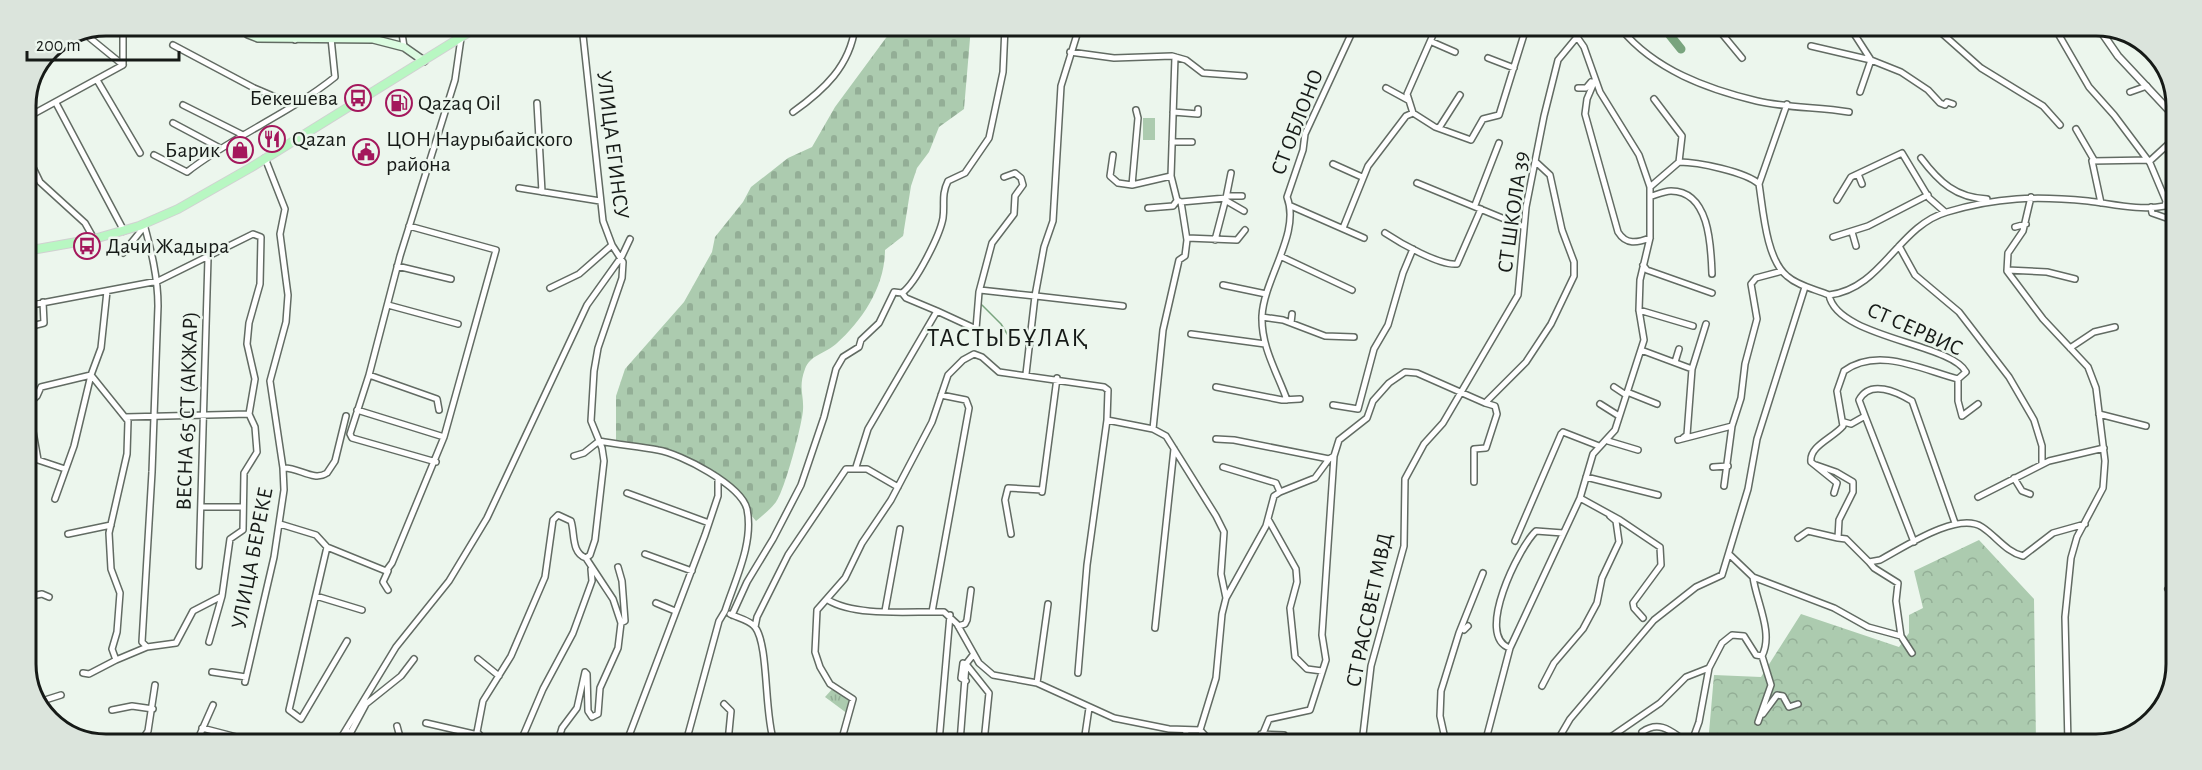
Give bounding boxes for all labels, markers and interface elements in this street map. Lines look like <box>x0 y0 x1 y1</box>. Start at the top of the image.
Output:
scale bar <box>27 24 178 62</box>
text: 200 m <box>36 37 81 55</box>
street label: СТ ОБЛОНО <box>1267 66 1327 178</box>
street label: УЛИЦА ЕГИНСУ <box>593 70 633 221</box>
bus stop icon: Бекешева <box>343 83 373 113</box>
place label: Бекешева <box>250 87 338 109</box>
fuel station icon: Qazaq Oil <box>384 88 414 118</box>
place label: Qazaq Oil <box>418 92 501 114</box>
restaurant icon: Qazan <box>257 124 287 154</box>
place label: Qazan <box>292 128 347 150</box>
place label: ЦОН Наурыбайского района <box>386 128 573 175</box>
shop icon: Барик <box>225 135 255 165</box>
public building icon: ЦОН Наурыбайского района <box>351 137 381 167</box>
place label: Барик <box>165 139 220 161</box>
street label: СТ ШКОЛА 39 <box>1494 150 1532 274</box>
bus stop icon: Дачи Жадыра <box>72 231 102 261</box>
place label: Дачи Жадыра <box>106 235 229 257</box>
street label: СТ СЕРВИС <box>1864 298 1966 360</box>
street label: ВЕСНА 65 СТ (АКЖАР) <box>173 311 201 511</box>
district label: ТАСТЫБҰЛАҚ <box>927 325 1089 351</box>
street label: УЛИЦА БЕРЕКЕ <box>227 485 277 631</box>
street label: СТ РАССВЕТ МВД <box>1342 531 1396 689</box>

